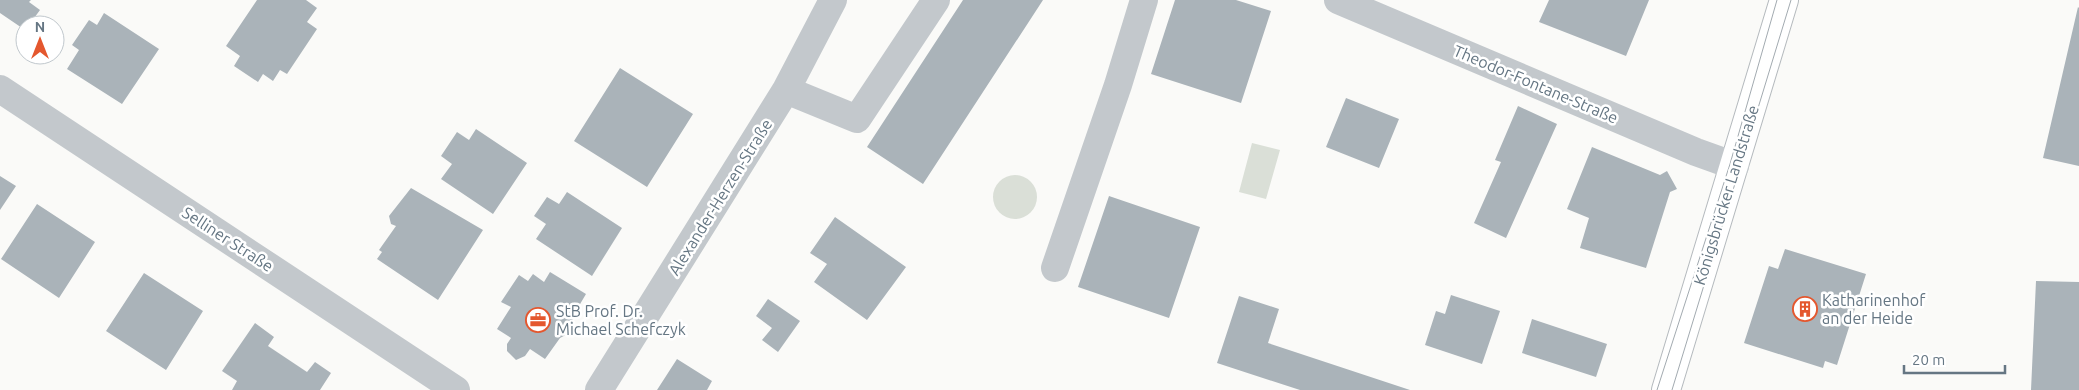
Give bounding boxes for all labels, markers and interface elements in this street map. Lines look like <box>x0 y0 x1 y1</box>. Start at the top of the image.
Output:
north arrow <box>15 15 65 65</box>
text: N <box>35 19 45 35</box>
street label: Theodor-Fontane-Straße <box>1451 41 1621 127</box>
street label: Königsbrücker Landstraße <box>1690 103 1762 287</box>
street label: Alexander-Herzen-Straße <box>664 116 776 278</box>
street label: Selliner Straße <box>179 203 277 275</box>
place label: Katharinenhof an der Heide <box>1822 291 1926 327</box>
building icon: Katharinenhof an der Heide <box>1792 296 1818 322</box>
place label: StB Prof. Dr. Michael Schefczyk <box>556 302 686 338</box>
office icon: StB Prof. Dr. Michael Schefczyk <box>525 307 551 333</box>
scale bar <box>1904 342 2005 374</box>
text: 20 m <box>1912 351 1945 368</box>

